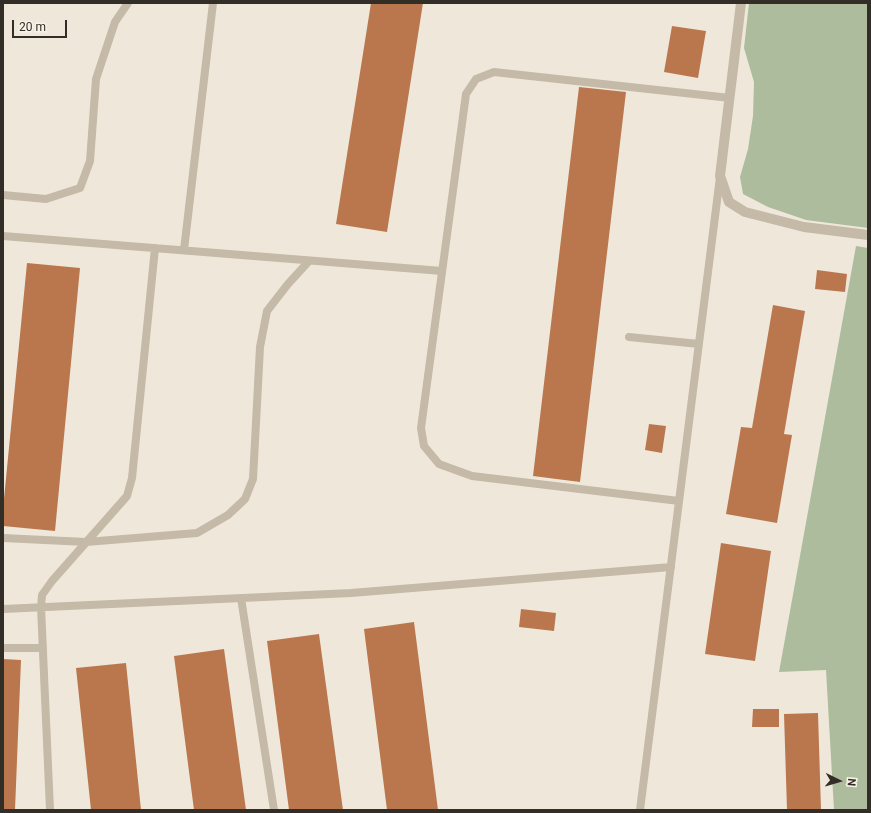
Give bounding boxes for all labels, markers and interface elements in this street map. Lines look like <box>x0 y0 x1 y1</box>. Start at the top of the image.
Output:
scale bar <box>14 12 69 38</box>
text: 20 m <box>19 20 46 34</box>
north arrow <box>819 761 859 801</box>
text: N <box>845 778 858 787</box>

